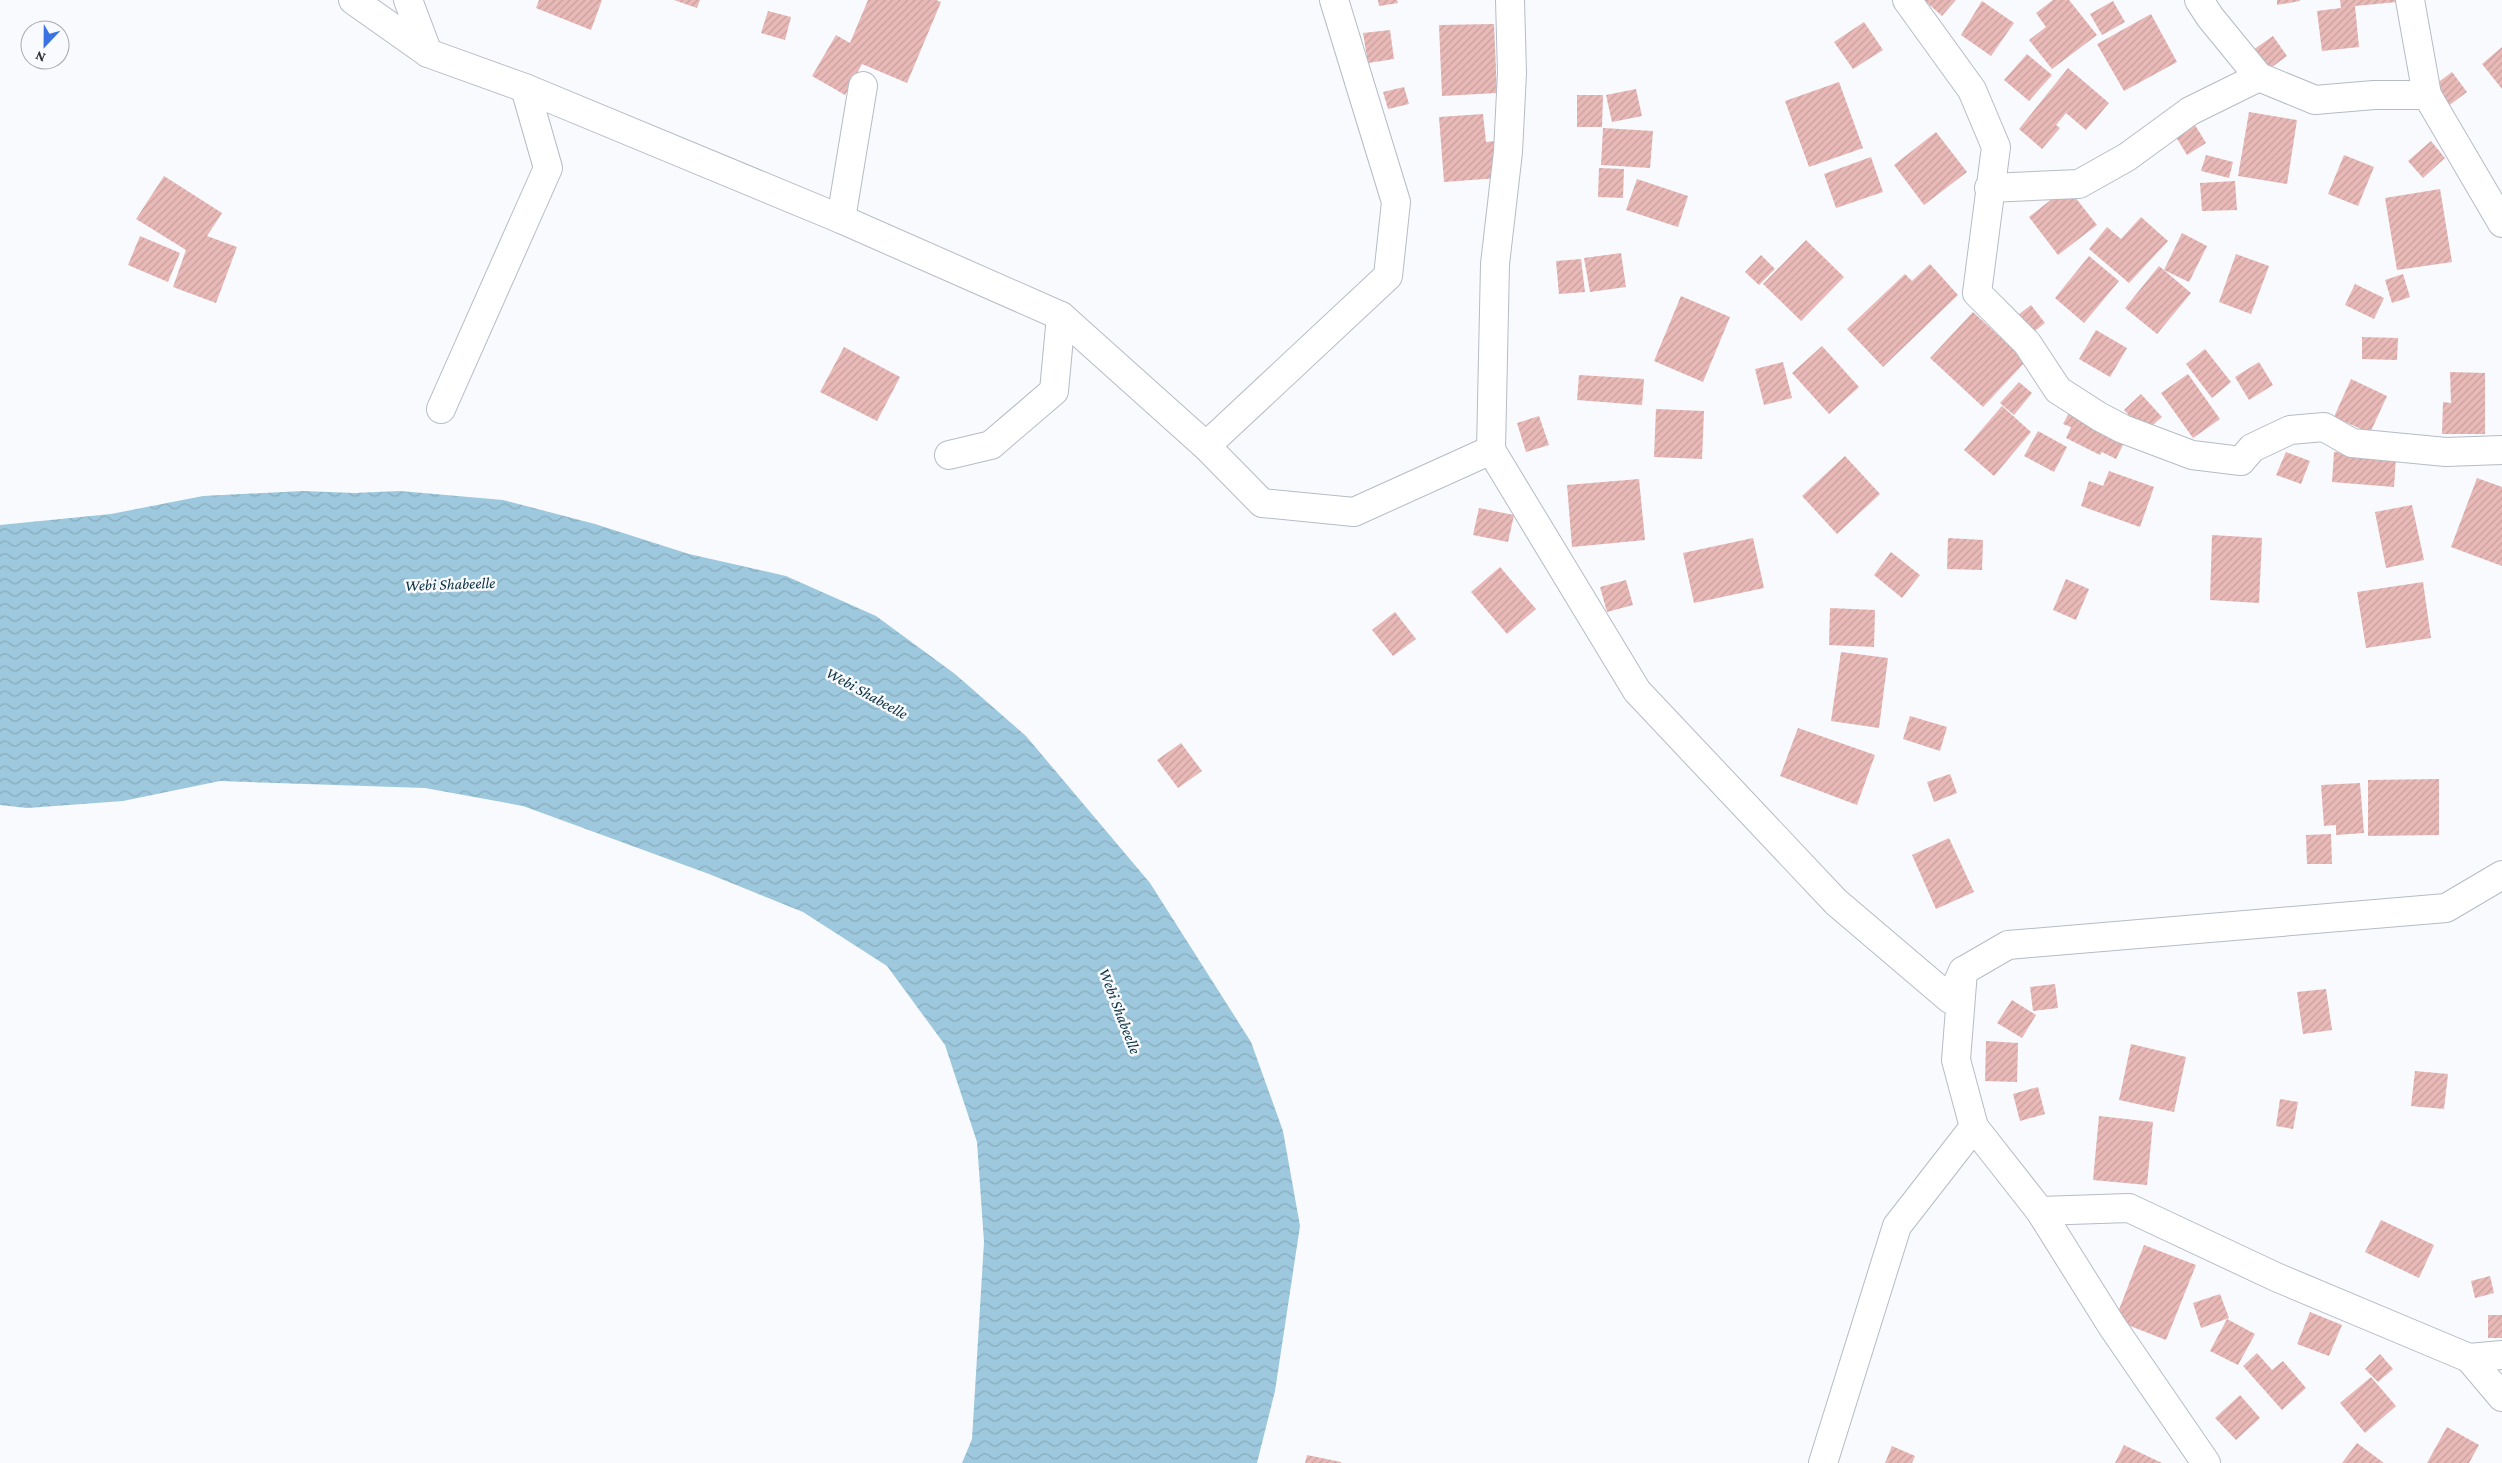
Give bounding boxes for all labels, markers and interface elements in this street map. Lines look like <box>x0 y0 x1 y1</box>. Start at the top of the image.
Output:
north arrow <box>20 20 70 70</box>
text: N <box>32 48 48 66</box>
water label: Webi Shabeelle <box>405 574 495 594</box>
water label: Webi Shabeelle <box>823 664 911 722</box>
water label: Webi Shabeelle <box>1096 966 1144 1056</box>

